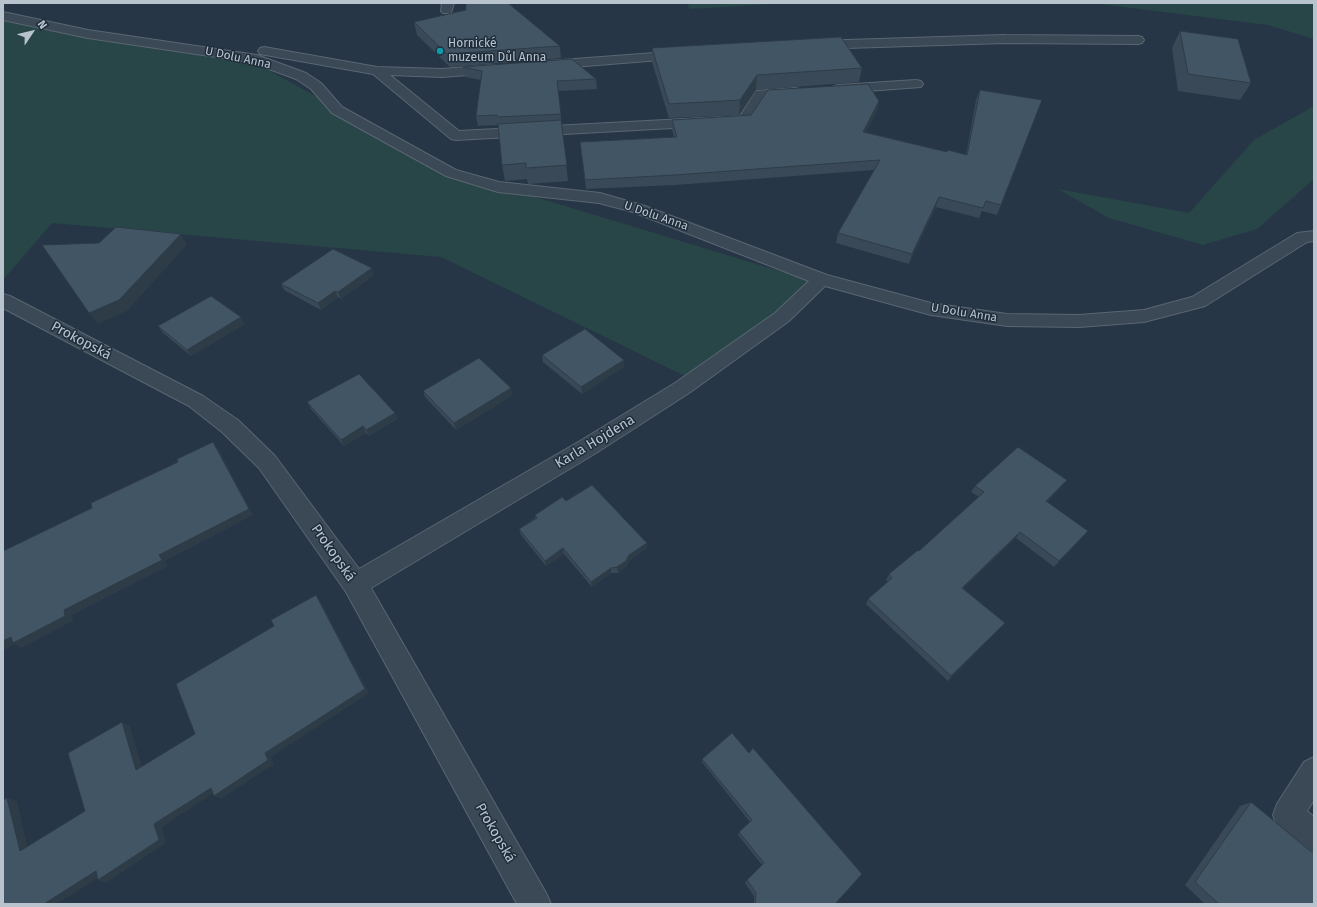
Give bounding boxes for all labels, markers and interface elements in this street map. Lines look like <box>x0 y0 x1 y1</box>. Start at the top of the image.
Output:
north arrow <box>12 12 52 52</box>
text: N <box>35 18 50 32</box>
place label: Hornické muzeum Důl Anna <box>448 37 546 65</box>
street label: U Dolu Anna <box>204 44 272 72</box>
marker: Hornické muzeum Důl Anna <box>435 46 445 56</box>
street label: U Dolu Anna <box>622 198 690 234</box>
street label: U Dolu Anna <box>930 301 998 325</box>
street label: Prokopská <box>48 318 114 364</box>
street label: Karla Hojdena <box>552 412 638 472</box>
street label: Prokopská <box>307 521 359 585</box>
street label: Prokopská <box>471 800 519 866</box>

